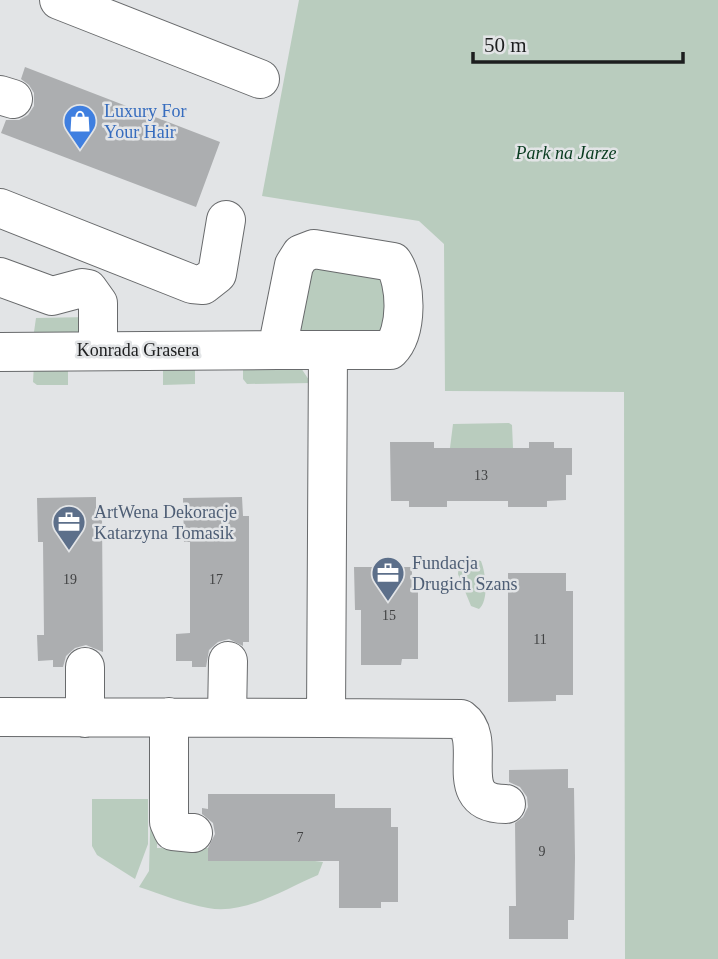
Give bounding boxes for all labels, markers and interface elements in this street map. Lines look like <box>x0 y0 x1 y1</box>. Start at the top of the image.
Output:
scale bar <box>473 21 683 65</box>
text: 50 m <box>484 33 527 57</box>
place label: Luxury For Your Hair <box>104 101 187 142</box>
shop icon: Luxury For Your Hair <box>61 102 99 151</box>
park label: Park na Jarze <box>515 143 616 163</box>
street label: Konrada Grasera <box>77 340 199 360</box>
house number: 13 <box>474 468 488 483</box>
place label: ArtWena Dekoracje Katarzyna Tomasik <box>94 502 237 543</box>
office icon: ArtWena Dekoracje Katarzyna Tomasik <box>50 503 88 552</box>
place label: Fundacja Drugich Szans <box>412 553 517 594</box>
office icon: Fundacja Drugich Szans <box>369 554 407 603</box>
house number: 19 <box>63 572 77 587</box>
house number: 17 <box>209 572 223 587</box>
house number: 15 <box>382 608 396 623</box>
house number: 11 <box>533 632 547 647</box>
house number: 7 <box>297 830 304 845</box>
house number: 9 <box>539 844 546 859</box>

